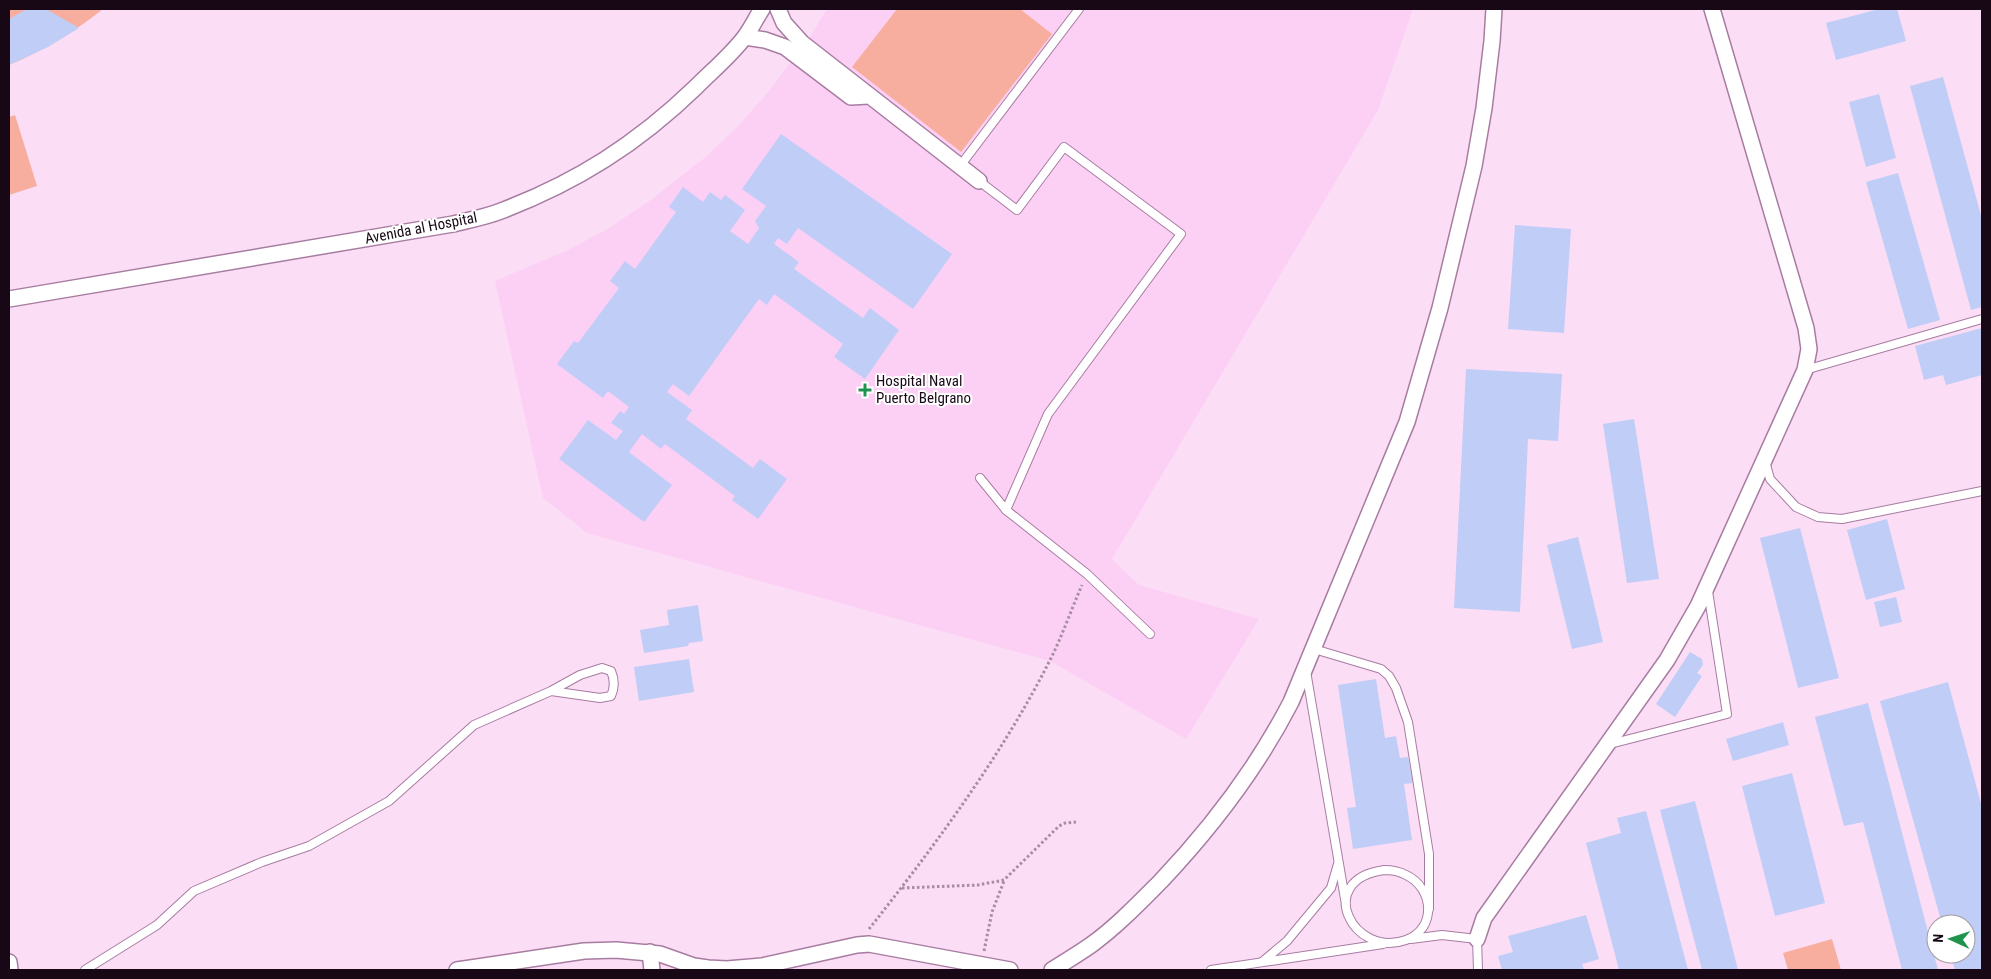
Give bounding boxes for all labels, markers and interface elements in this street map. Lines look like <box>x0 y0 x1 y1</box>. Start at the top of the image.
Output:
street label: Avenida al Hospital <box>363 208 479 248</box>
place label: Hospital Naval Puerto Belgrano <box>876 372 971 407</box>
marker: Hospital Naval Puerto Belgrano <box>858 383 872 397</box>
north arrow <box>1926 914 1976 964</box>
text: N <box>1930 934 1946 943</box>

